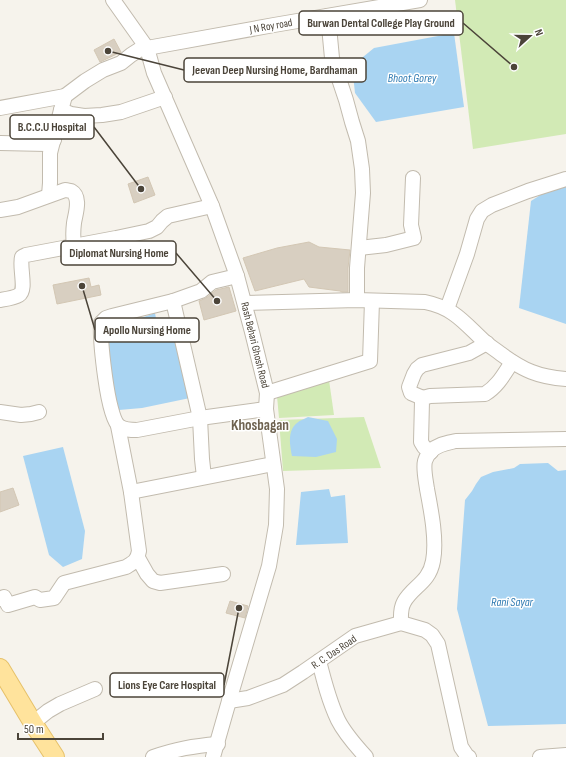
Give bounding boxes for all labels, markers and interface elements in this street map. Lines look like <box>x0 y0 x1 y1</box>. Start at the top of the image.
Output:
callout: Burwan Dental College Play Ground <box>299 11 463 35</box>
street label: J N Roy road <box>248 16 294 36</box>
text: Burwan Dental College Play Ground <box>307 16 455 31</box>
north arrow <box>510 16 550 56</box>
text: N <box>532 28 546 38</box>
callout: Jeevan Deep Nursing Home, Bardhaman <box>184 58 366 82</box>
text: Jeevan Deep Nursing Home, Bardhaman <box>191 63 358 78</box>
water label: Bhoot Gorey <box>388 71 437 86</box>
callout: B.C.C.U Hospital <box>10 115 94 139</box>
text: B.C.C.U Hospital <box>18 120 86 135</box>
callout: Diplomat Nursing Home <box>61 241 176 265</box>
text: Diplomat Nursing Home <box>69 246 169 261</box>
street label: Rash Behari Ghosh Road <box>238 301 272 390</box>
callout: Apollo Nursing Home <box>95 318 199 342</box>
text: Apollo Nursing Home <box>102 323 191 338</box>
district label: Khosbagan <box>231 416 289 435</box>
water label: Rani Sayar <box>491 595 534 610</box>
street label: R. C. Das Road <box>309 632 359 672</box>
callout: Lions Eye Care Hospital <box>110 673 224 697</box>
text: Lions Eye Care Hospital <box>118 678 216 693</box>
scale bar <box>18 715 103 741</box>
text: 50 m <box>24 722 44 737</box>

